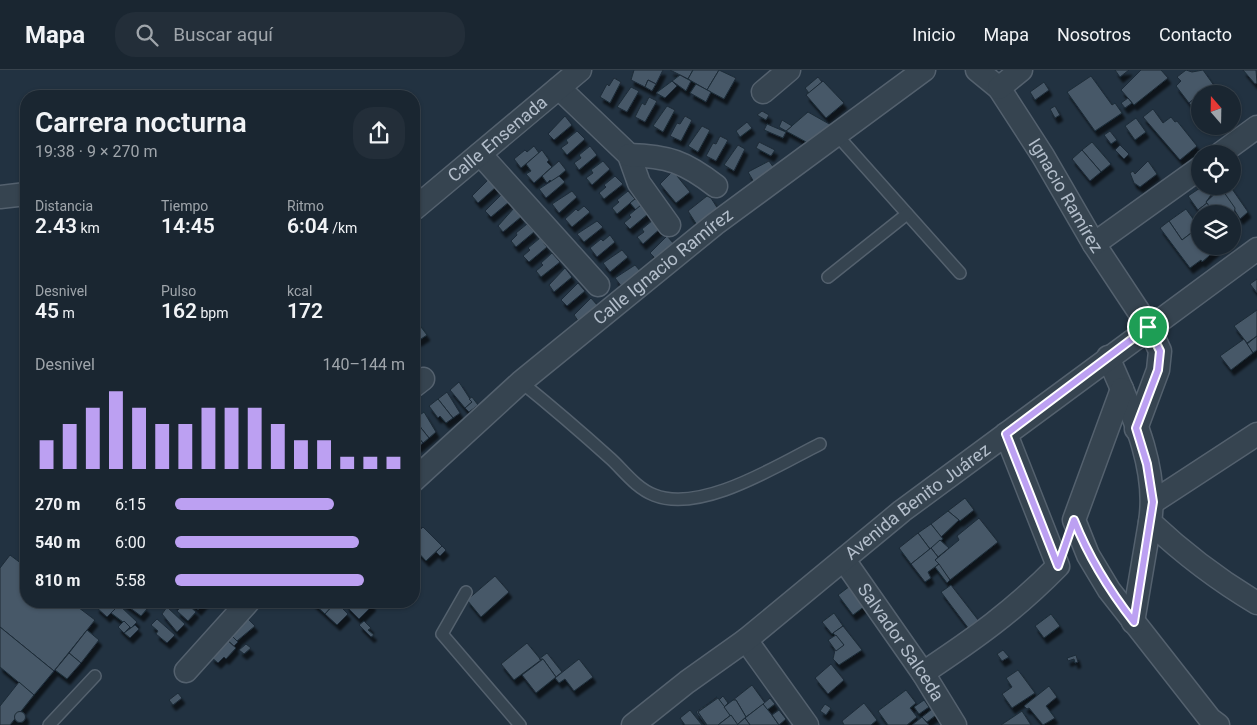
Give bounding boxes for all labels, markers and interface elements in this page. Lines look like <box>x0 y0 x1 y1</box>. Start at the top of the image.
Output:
search box <box>115 12 465 57</box>
text: Mapa <box>25 21 85 49</box>
icon: search <box>133 21 161 49</box>
text: Buscar aquí <box>173 23 273 46</box>
text: Inicio <box>912 24 956 45</box>
text: Mapa <box>984 24 1029 45</box>
text: Nosotros <box>1057 24 1131 45</box>
text: Contacto <box>1159 24 1232 45</box>
north arrow <box>1191 85 1241 135</box>
map controls <box>1191 85 1241 255</box>
street label: Calle Ensenada <box>443 91 551 186</box>
text: Carrera nocturna <box>35 106 247 139</box>
button: share <box>353 107 405 159</box>
street label: Ignacio Ramírez <box>1024 134 1108 257</box>
text: 19:38 · 9 × 270 m <box>35 142 157 161</box>
button: locate <box>1191 145 1241 195</box>
text: Distancia <box>35 198 93 214</box>
text: Tiempo <box>161 198 208 214</box>
text: Ritmo <box>287 198 324 214</box>
street label: Calle Ignacio Ramírez <box>589 204 737 329</box>
button: layers <box>1191 205 1241 255</box>
text: 2.43 <box>35 214 77 238</box>
text: 14:45 <box>161 214 215 238</box>
text: 6:04 <box>287 214 329 238</box>
text: km <box>77 220 100 236</box>
text: /km <box>329 220 357 236</box>
text: Desnivel <box>35 283 88 299</box>
text: Pulso <box>161 283 196 299</box>
text: kcal <box>287 283 312 299</box>
text: 45 <box>35 299 59 323</box>
text: 162 <box>161 299 197 323</box>
text: 172 <box>287 299 323 323</box>
text: m <box>59 305 75 321</box>
text: bpm <box>197 305 228 321</box>
pin <box>1127 306 1169 348</box>
icon: arrive <box>1134 313 1162 341</box>
text: Desnivel <box>35 355 95 374</box>
text: 140–144 m <box>323 355 405 374</box>
street label: Avenida Benito Juárez <box>840 439 994 564</box>
text: 270 m <box>35 495 80 514</box>
text: 6:15 <box>115 495 146 514</box>
text: 540 m <box>35 533 80 552</box>
text: 6:00 <box>115 533 146 552</box>
text: 810 m <box>35 571 80 590</box>
text: 5:58 <box>115 571 146 590</box>
street label: Salvador Salceda <box>854 579 949 705</box>

